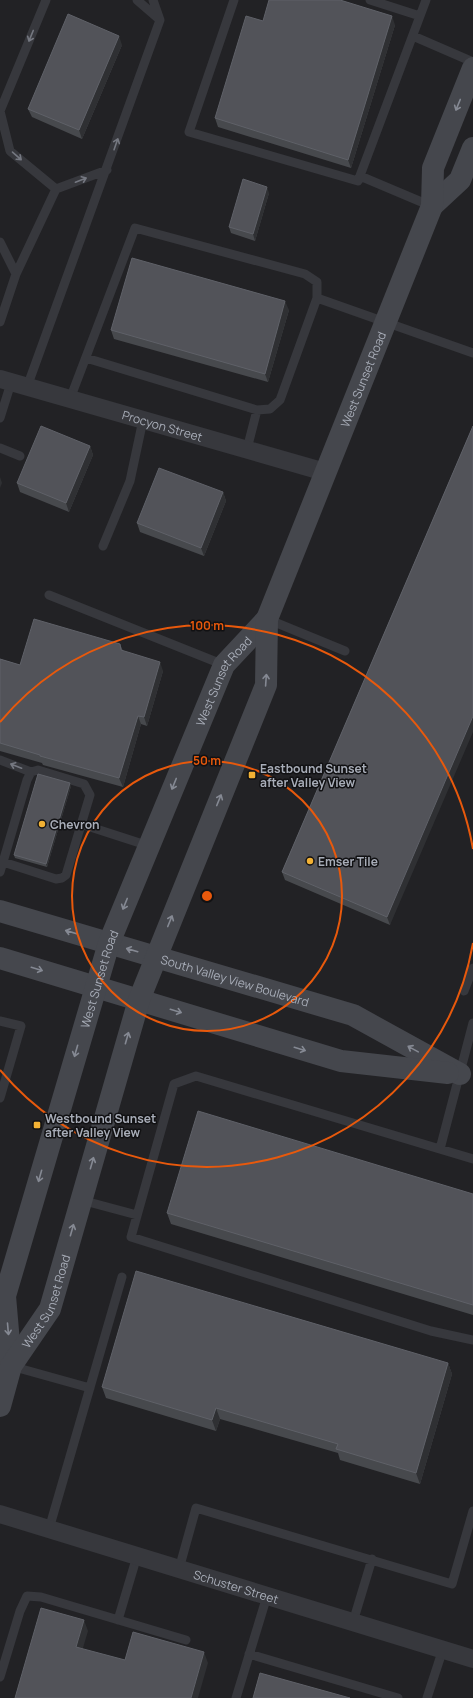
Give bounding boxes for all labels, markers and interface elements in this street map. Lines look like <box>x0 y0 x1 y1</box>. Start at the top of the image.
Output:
one-way arrow <box>26 30 34 42</box>
one-way arrow <box>454 98 462 110</box>
one-way arrow <box>113 138 120 151</box>
one-way arrow <box>11 151 21 160</box>
one-way arrow <box>75 175 87 183</box>
street label: West Sunset Road <box>336 329 390 430</box>
street label: Procyon Street <box>120 406 205 445</box>
text: 100 m <box>190 617 224 634</box>
street label: West Sunset Road <box>191 632 255 728</box>
one-way arrow <box>262 674 269 687</box>
text: 50 m <box>193 752 221 769</box>
place label: Eastbound Sunset after Valley View <box>260 760 367 791</box>
one-way arrow <box>10 761 22 769</box>
marker: Eastbound Sunset after Valley View <box>247 770 257 780</box>
one-way arrow <box>170 777 178 789</box>
one-way arrow <box>215 795 223 807</box>
place label: Chevron <box>50 816 100 833</box>
marker: Chevron <box>37 819 47 829</box>
place label: Emser Tile <box>318 853 378 870</box>
marker: Emser Tile <box>305 856 315 866</box>
centre of rings <box>200 889 214 903</box>
one-way arrow <box>121 897 128 909</box>
one-way arrow <box>166 915 174 927</box>
street label: West Sunset Road <box>76 927 122 1030</box>
one-way arrow <box>65 928 78 935</box>
one-way arrow <box>125 946 138 953</box>
street label: South Valley View Boulevard <box>159 950 311 1010</box>
one-way arrow <box>31 966 44 973</box>
one-way arrow <box>169 1008 182 1015</box>
one-way arrow <box>124 1031 131 1044</box>
one-way arrow <box>72 1044 79 1057</box>
one-way arrow <box>407 1044 419 1052</box>
one-way arrow <box>294 1046 307 1053</box>
place label: Westbound Sunset after Valley View <box>45 1110 156 1141</box>
marker: Westbound Sunset after Valley View <box>32 1120 42 1130</box>
one-way arrow <box>89 1156 96 1169</box>
one-way arrow <box>35 1169 43 1182</box>
one-way arrow <box>69 1224 76 1237</box>
street label: West Sunset Road <box>17 1253 74 1351</box>
one-way arrow <box>4 1322 12 1335</box>
street label: Schuster Street <box>191 1565 281 1608</box>

